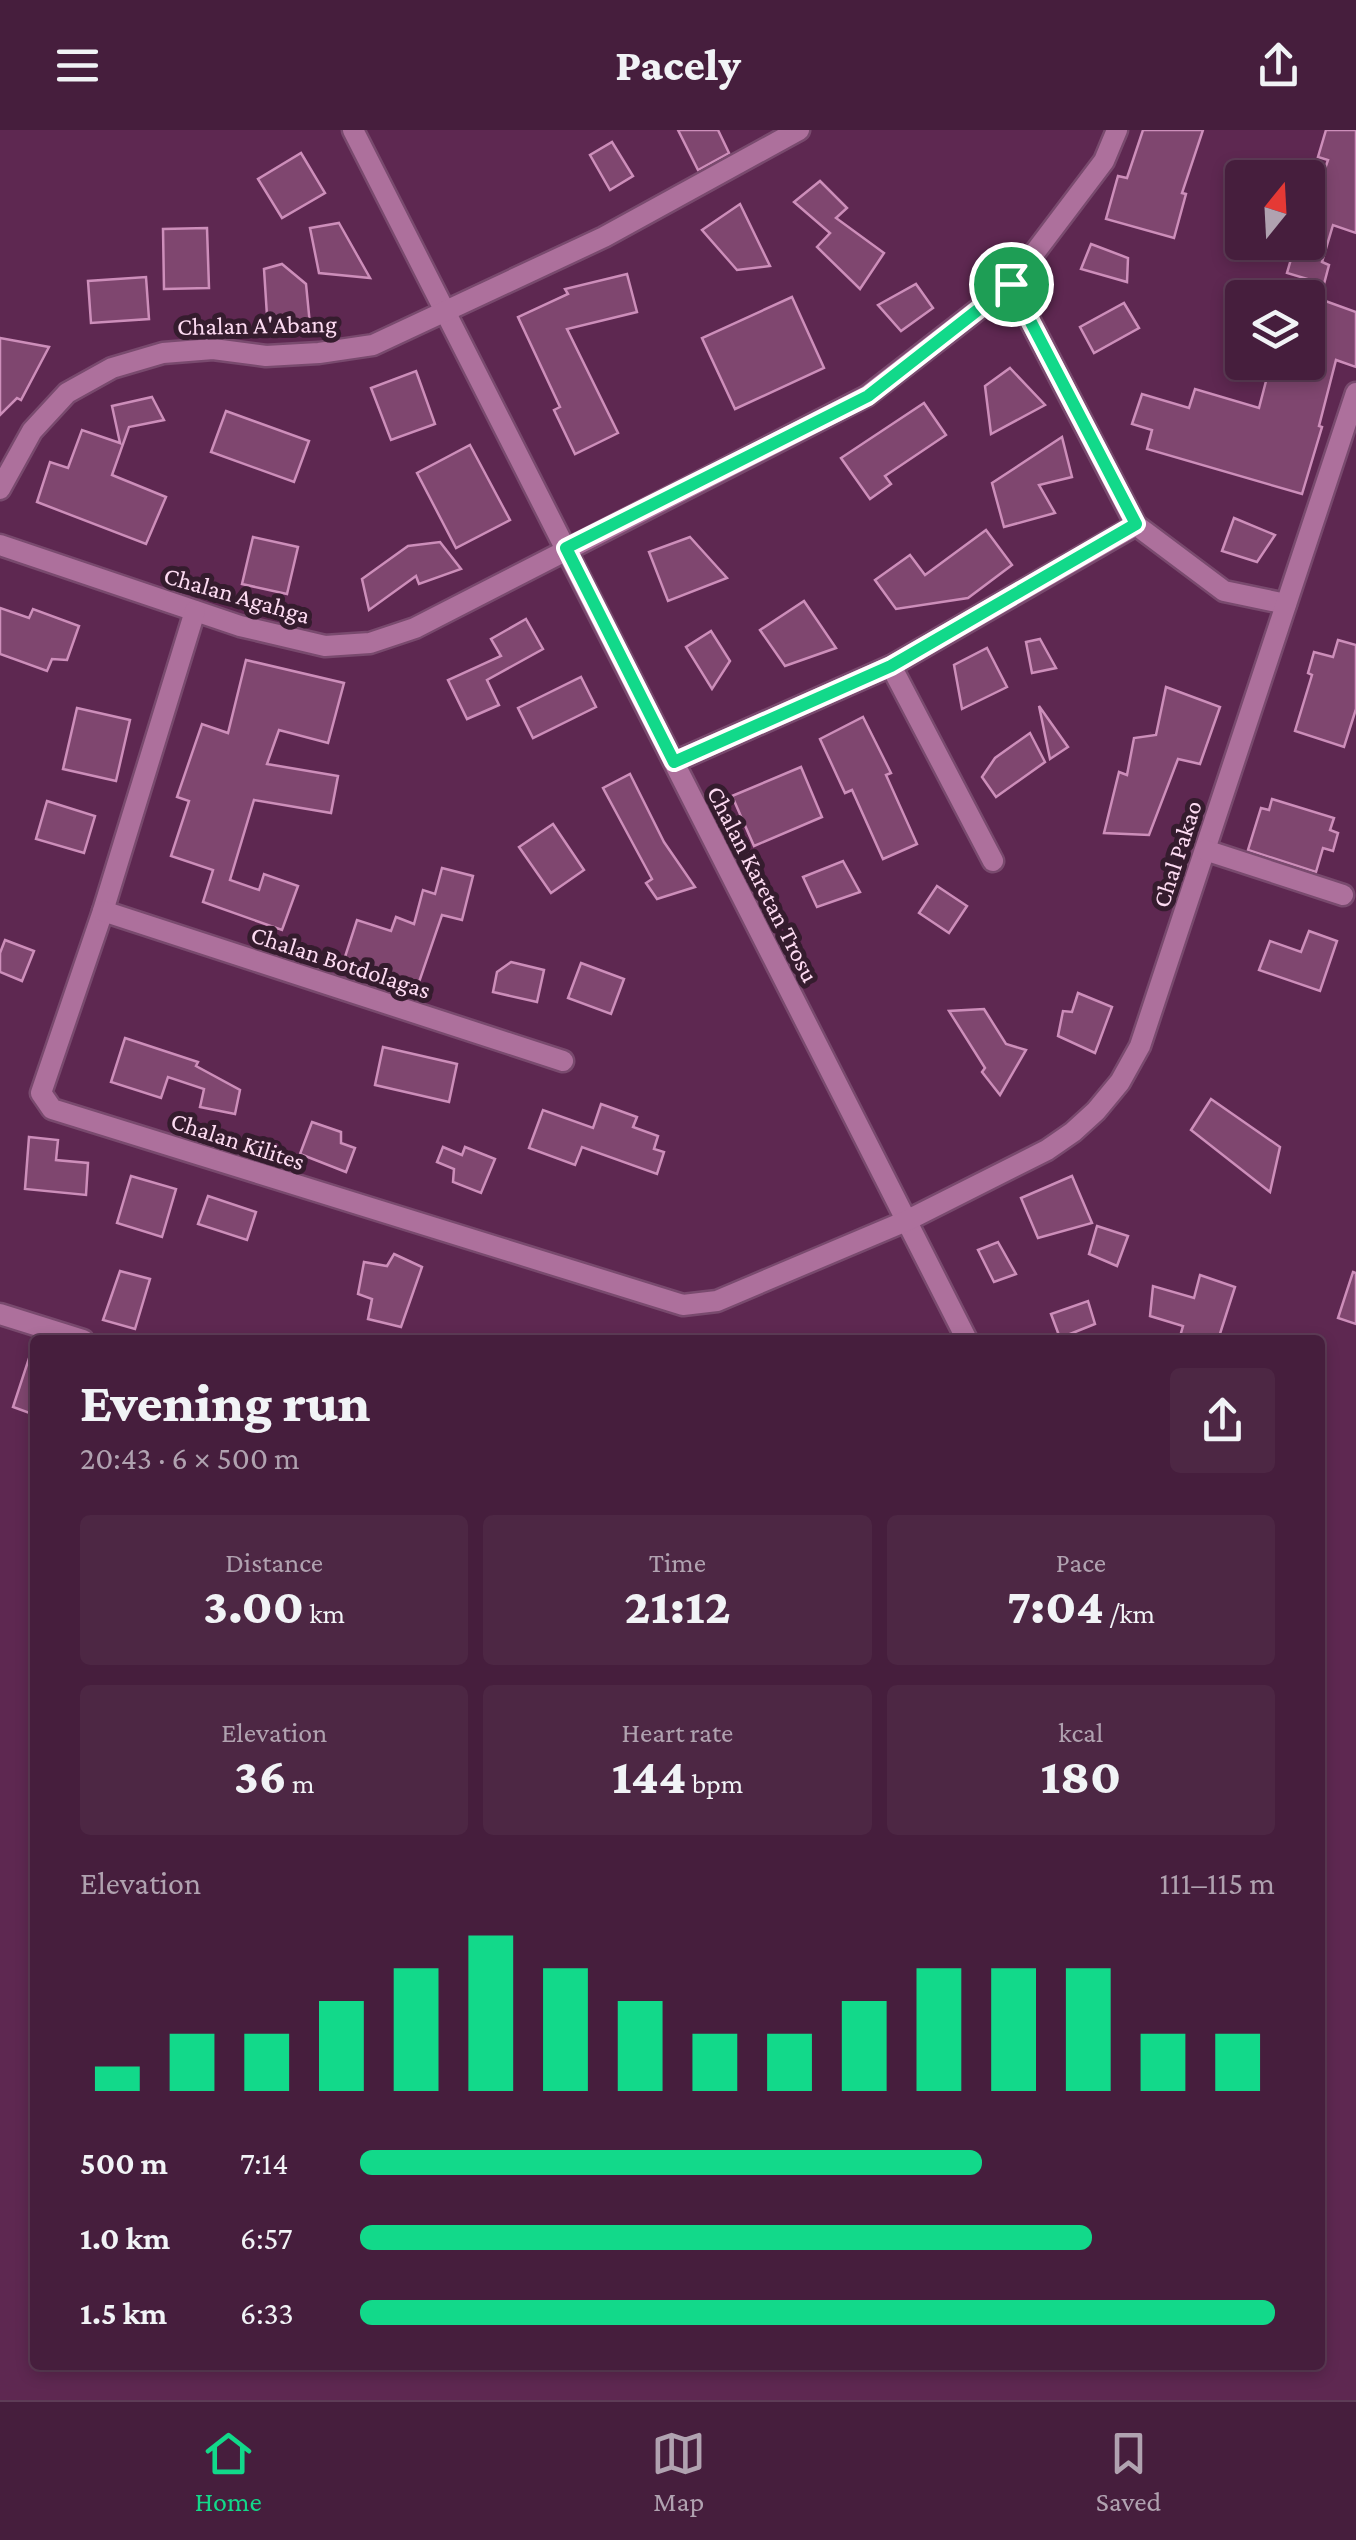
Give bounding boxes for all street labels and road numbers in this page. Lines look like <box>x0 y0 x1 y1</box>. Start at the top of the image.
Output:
street label: Chalan A'Abang <box>177 310 337 341</box>
street label: Chalan Agahga <box>161 561 314 630</box>
street label: Chalan Karetan Trosu <box>702 782 824 986</box>
street label: Chal Pakao <box>1147 797 1207 911</box>
street label: Chalan Botdolagas <box>247 920 434 1005</box>
street label: Chalan Kilites <box>168 1107 308 1175</box>

